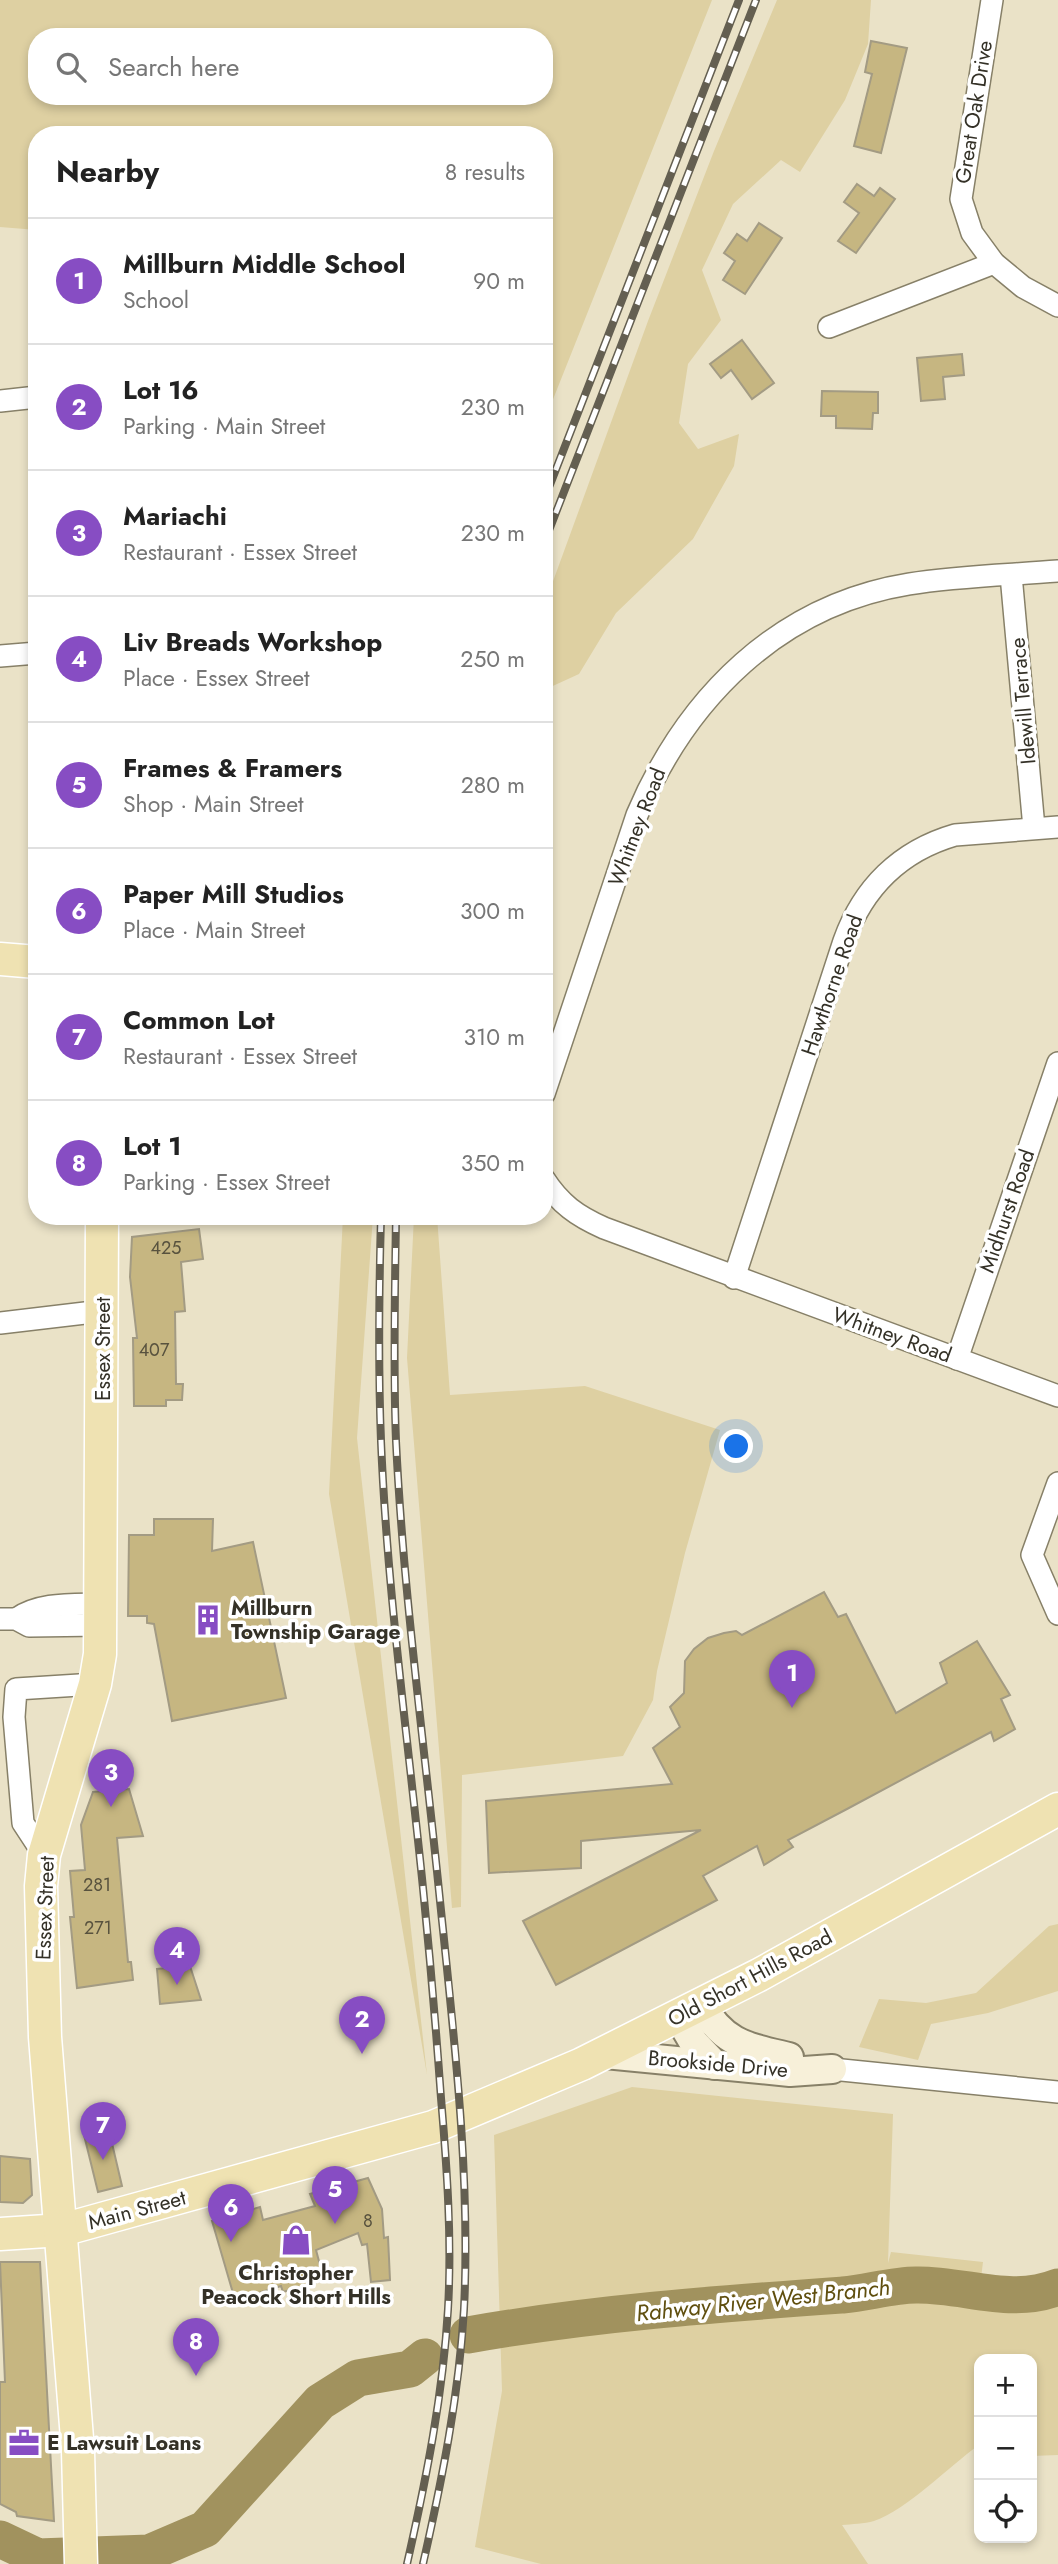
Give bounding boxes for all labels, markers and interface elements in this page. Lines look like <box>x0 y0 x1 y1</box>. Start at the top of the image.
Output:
search box <box>28 28 553 105</box>
street label: Great Oak Drive <box>948 38 1000 186</box>
icon: search <box>52 48 90 86</box>
text: Search here <box>108 48 240 86</box>
text: Nearby <box>56 150 159 193</box>
text: 8 results <box>445 155 525 189</box>
text: Millburn Middle School <box>123 245 406 283</box>
text: 1 <box>73 264 85 298</box>
text: 90 m <box>473 264 525 298</box>
text: School <box>123 283 189 317</box>
text: Lot 16 <box>123 371 199 409</box>
text: 2 <box>71 390 87 424</box>
text: 230 m <box>461 390 525 424</box>
text: Parking · Main Street <box>123 409 325 443</box>
text: Mariachi <box>123 497 227 535</box>
text: 3 <box>72 516 86 550</box>
text: 230 m <box>461 516 525 550</box>
text: Restaurant · Essex Street <box>123 535 357 569</box>
text: Liv Breads Workshop <box>123 623 382 661</box>
street label: Idewill Terrace <box>1002 636 1043 766</box>
text: 4 <box>71 642 87 676</box>
text: 250 m <box>460 642 525 676</box>
text: Place · Essex Street <box>123 661 310 695</box>
text: Frames & Framers <box>123 749 342 787</box>
street label: Whitney Road <box>601 763 673 891</box>
text: 5 <box>72 768 86 802</box>
text: 280 m <box>461 768 525 802</box>
text: Shop · Main Street <box>123 787 304 821</box>
text: Paper Mill Studios <box>123 875 344 913</box>
text: 6 <box>71 894 87 928</box>
text: 300 m <box>460 894 525 928</box>
street label: Hawthorne Road <box>794 910 870 1060</box>
text: Place · Main Street <box>123 913 305 947</box>
text: Common Lot <box>123 1001 275 1039</box>
text: 7 <box>72 1020 86 1054</box>
text: 310 m <box>463 1020 525 1054</box>
text: Restaurant · Essex Street <box>123 1039 357 1073</box>
text: Lot 1 <box>123 1127 181 1165</box>
street label: Midhurst Road <box>972 1145 1042 1277</box>
text: 8 <box>72 1146 86 1180</box>
text: 350 m <box>461 1146 525 1180</box>
text: Parking · Essex Street <box>123 1165 330 1199</box>
house number: 425 <box>151 1235 181 1261</box>
street label: Essex Street <box>88 1297 118 1401</box>
street label: Whitney Road <box>828 1300 956 1370</box>
house number: 407 <box>139 1337 170 1363</box>
your location <box>719 1429 753 1463</box>
place label: Millburn Township Garage <box>231 1593 401 1647</box>
building icon: Millburn Township Garage <box>191 1603 225 1637</box>
pin: 1 <box>769 1650 815 1708</box>
pin: 3 <box>88 1749 134 1807</box>
street label: Essex Street <box>28 1855 62 1961</box>
house number: 281 <box>83 1872 111 1898</box>
house number: 271 <box>84 1915 112 1941</box>
street label: Old Short Hills Road <box>662 1922 838 2034</box>
pin: 4 <box>154 1927 200 1985</box>
pin: 2 <box>339 1996 385 2054</box>
street label: Brookside Drive <box>647 2043 789 2085</box>
pin: 7 <box>80 2102 126 2160</box>
pin: 5 <box>312 2166 358 2224</box>
street label: Main Street <box>85 2183 189 2237</box>
pin: 6 <box>208 2184 254 2242</box>
house number: 8 <box>363 2208 373 2234</box>
shop icon: Christopher Peacock Short Hills <box>279 2223 313 2257</box>
place label: Christopher Peacock Short Hills <box>201 2258 391 2312</box>
water label: Rahway River West Branch <box>634 2270 892 2330</box>
pin: 8 <box>173 2318 219 2376</box>
map controls <box>974 2354 1037 2543</box>
button: + <box>974 2354 1037 2417</box>
button: − <box>974 2417 1037 2480</box>
office icon: E Lawsuit Loans <box>7 2426 41 2460</box>
place label: E Lawsuit Loans <box>47 2428 202 2458</box>
button: locate <box>974 2480 1037 2543</box>

